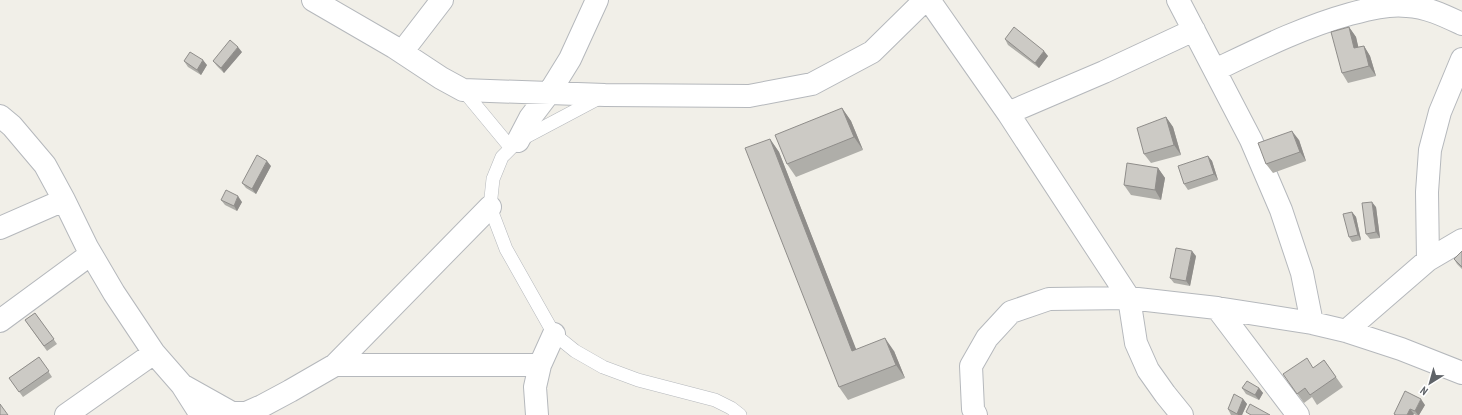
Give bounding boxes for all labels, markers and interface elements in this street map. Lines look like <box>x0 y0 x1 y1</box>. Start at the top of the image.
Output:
north arrow <box>1410 363 1450 403</box>
text: N <box>1417 384 1431 398</box>

